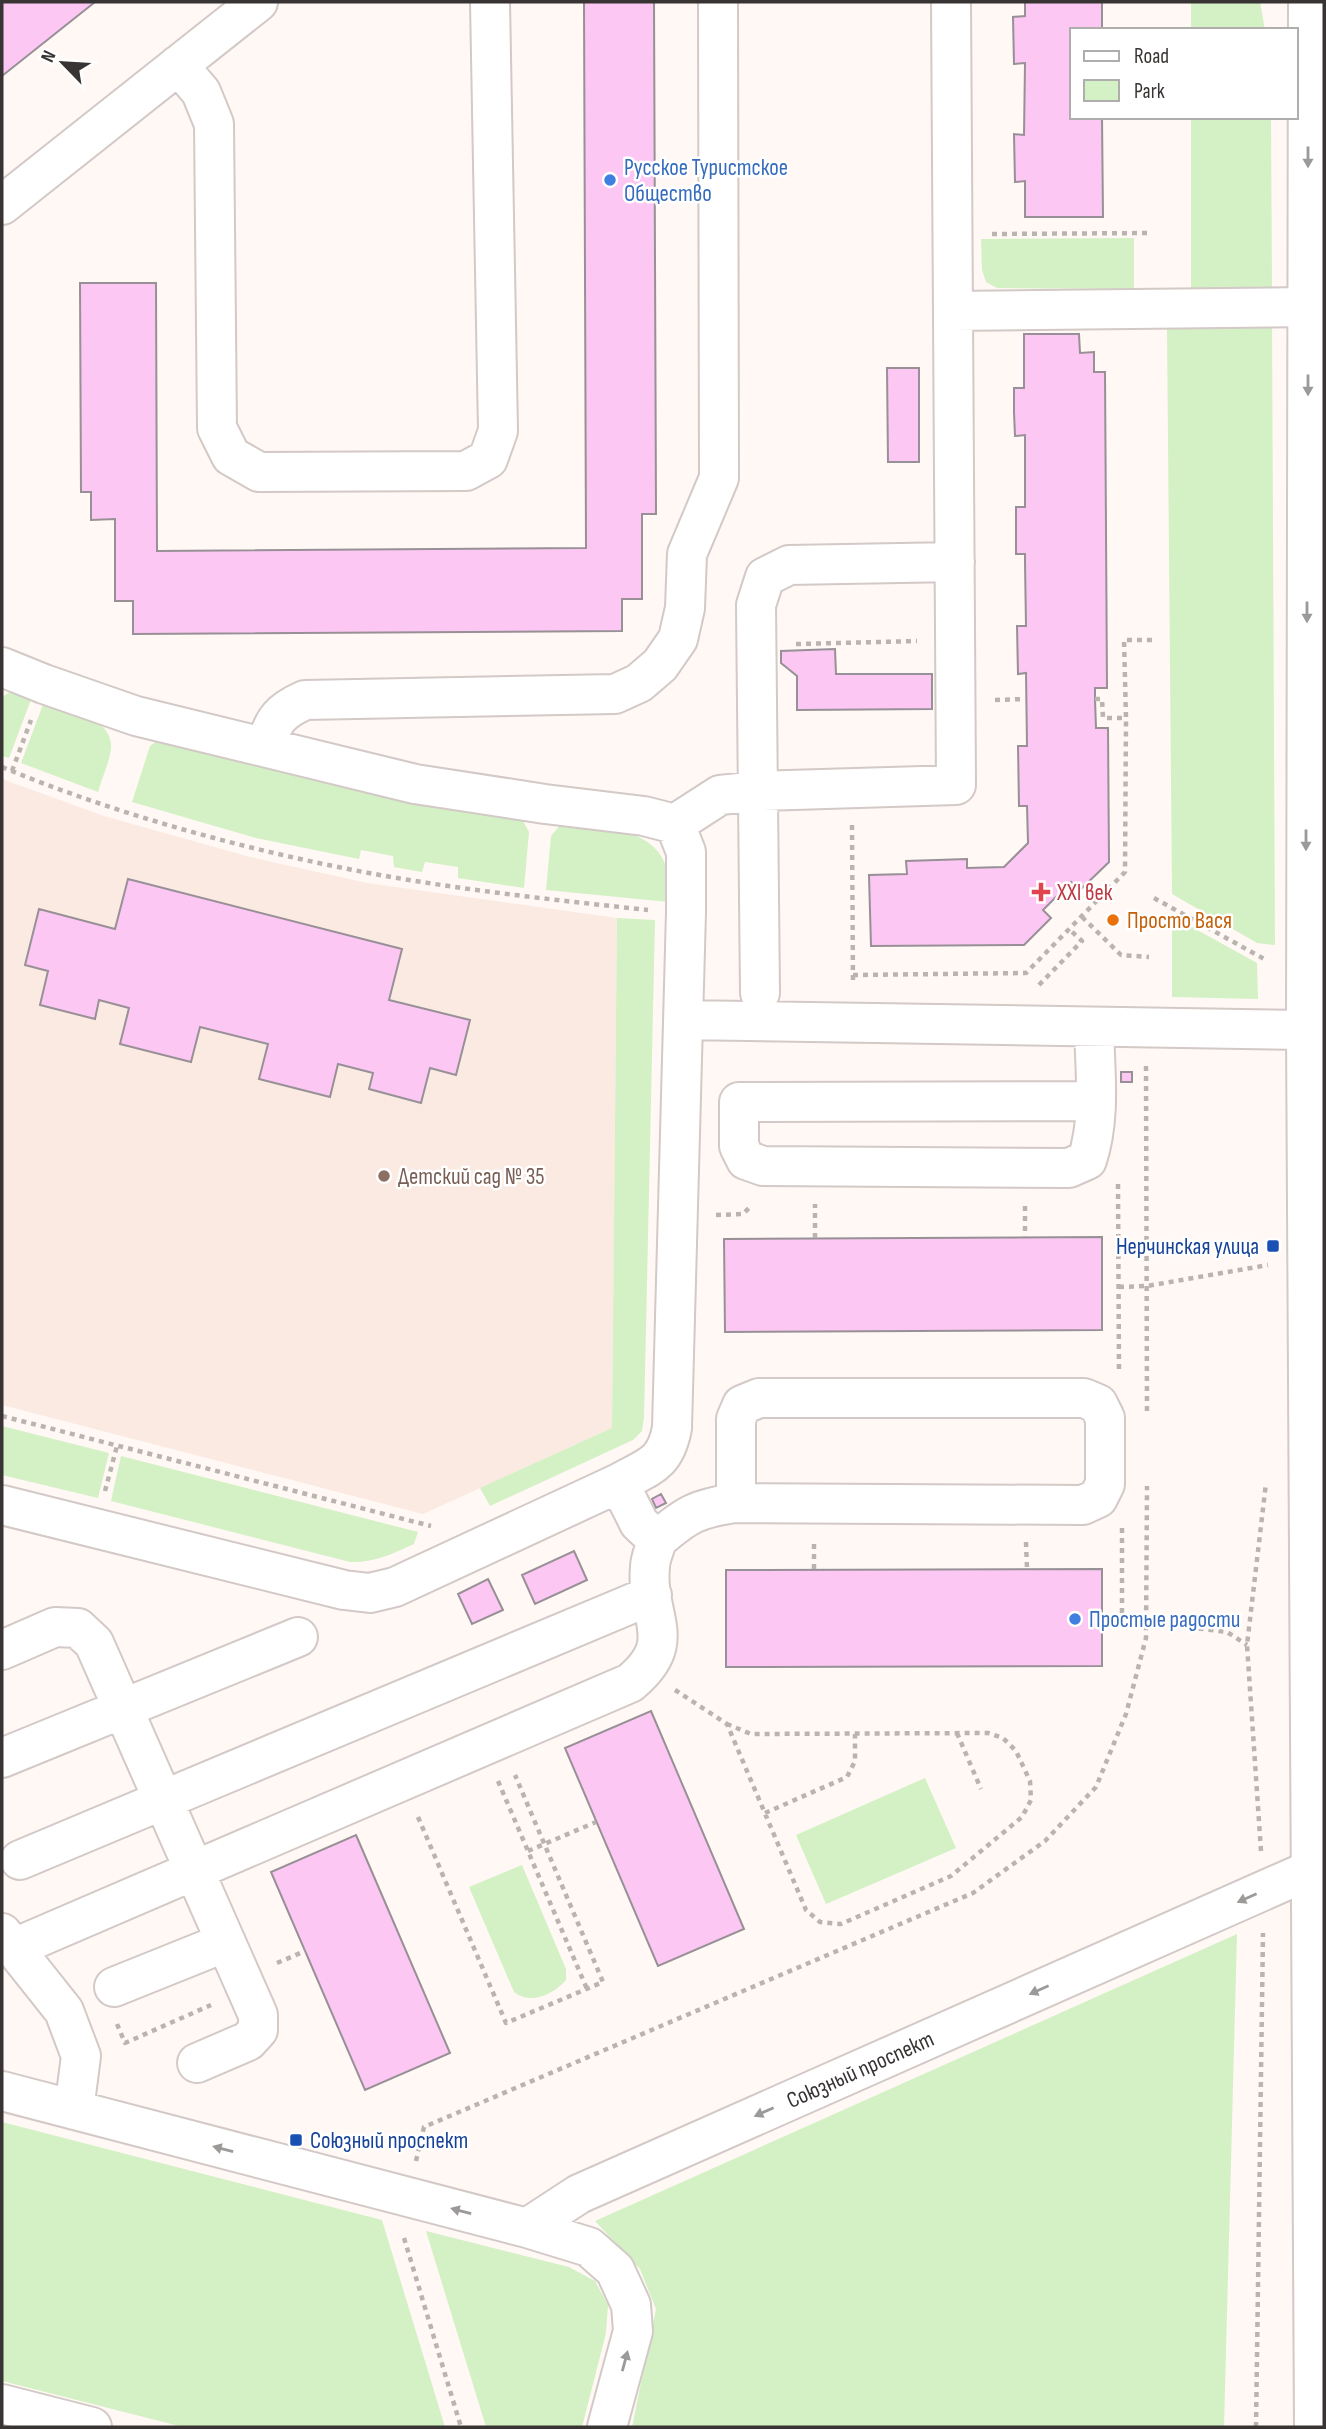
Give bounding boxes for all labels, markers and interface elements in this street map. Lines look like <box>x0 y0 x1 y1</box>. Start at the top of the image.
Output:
north arrow <box>28 28 98 98</box>
legend <box>1070 28 1298 119</box>
text: Road <box>1134 44 1169 69</box>
text: N <box>36 47 62 66</box>
text: Park <box>1134 79 1165 104</box>
one-way arrow <box>1302 146 1314 168</box>
place label: Русское Туристское Общество <box>624 154 788 208</box>
marker: Русское Туристское Общество <box>602 172 618 188</box>
one-way arrow <box>1302 374 1314 396</box>
one-way arrow <box>1301 601 1313 623</box>
one-way arrow <box>1300 829 1312 851</box>
place label: XXI век <box>1056 879 1113 907</box>
marker: XXI век <box>1031 882 1051 902</box>
place label: Просто Вася <box>1127 907 1232 935</box>
marker: Просто Вася <box>1105 912 1121 928</box>
place label: Детский сад № 35 <box>398 1163 545 1191</box>
marker: Детский сад № 35 <box>376 1168 392 1184</box>
place label: Нерчинская улица <box>1116 1233 1259 1261</box>
marker: Нерчинская улица <box>1265 1238 1281 1254</box>
place label: Простые радости <box>1089 1606 1240 1634</box>
marker: Простые радости <box>1067 1611 1083 1627</box>
one-way arrow <box>1237 1892 1258 1903</box>
one-way arrow <box>1029 1985 1050 1996</box>
street label: Союзный проспект <box>782 2025 938 2115</box>
one-way arrow <box>754 2106 774 2118</box>
place label: Союзный проспект <box>310 2127 468 2155</box>
marker: Союзный проспект <box>288 2132 304 2148</box>
one-way arrow <box>212 2143 234 2154</box>
one-way arrow <box>449 2205 471 2216</box>
one-way arrow <box>620 2350 631 2372</box>

